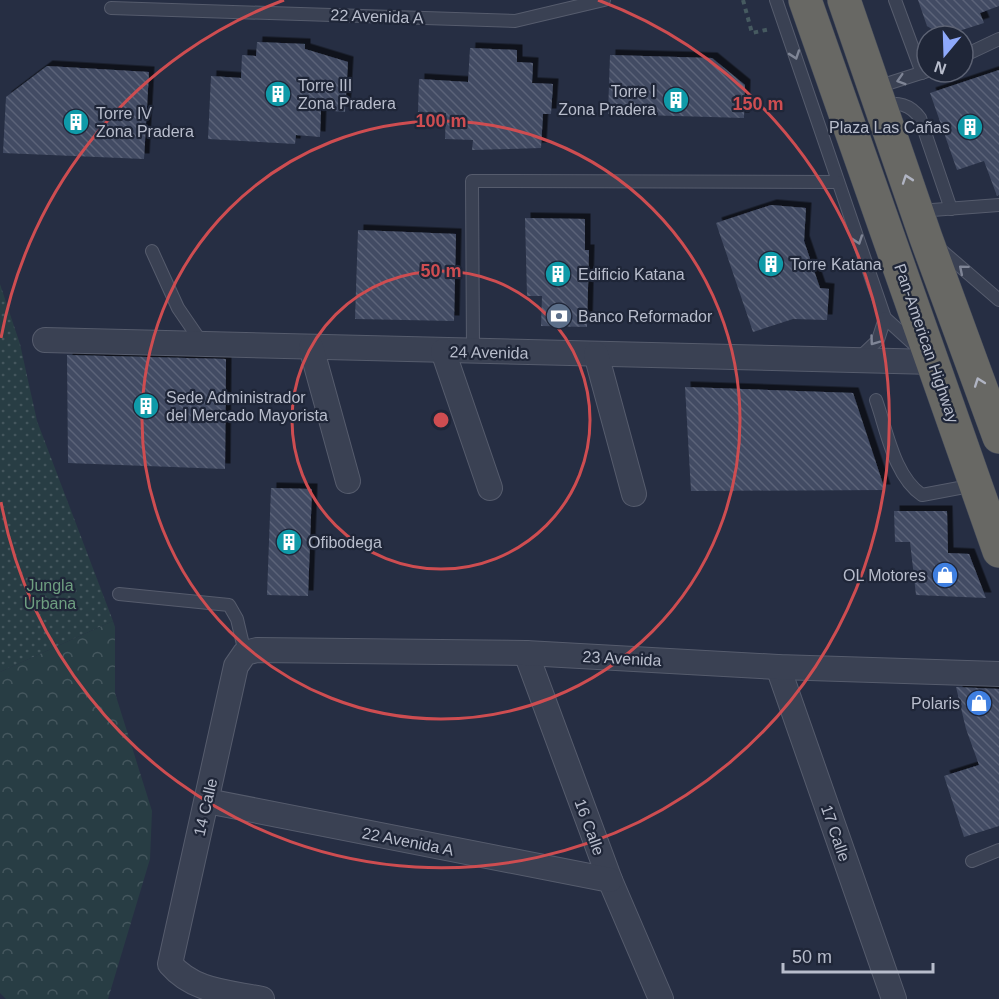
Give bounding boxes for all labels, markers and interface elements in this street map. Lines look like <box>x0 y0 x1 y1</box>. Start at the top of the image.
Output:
street label: 22 Avenida A <box>330 6 424 27</box>
north arrow <box>915 24 975 84</box>
one-way arrow <box>788 49 801 60</box>
text: N <box>932 58 949 78</box>
one-way arrow <box>896 73 907 85</box>
place label: Torre III Zona Pradera <box>298 77 396 112</box>
building icon: Torre III Zona Pradera <box>263 79 293 109</box>
place label: Torre I Zona Pradera <box>558 83 656 118</box>
building icon: Torre I Zona Pradera <box>661 85 691 115</box>
text: 150 m <box>732 94 784 114</box>
place label: Torre IV Zona Pradera <box>96 105 194 140</box>
building icon: Torre IV Zona Pradera <box>61 107 91 137</box>
text: 100 m <box>415 111 467 131</box>
building icon: Plaza Las Cañas <box>955 112 985 142</box>
place label: Plaza Las Cañas <box>829 119 950 136</box>
one-way arrow <box>901 174 914 185</box>
one-way arrow <box>851 234 863 245</box>
building icon: Torre Katana <box>756 249 786 279</box>
place label: Torre Katana <box>790 256 882 273</box>
building icon: Edificio Katana <box>543 259 573 289</box>
text: 50 m <box>420 261 462 281</box>
street label: Pan-American Highway <box>891 261 962 425</box>
one-way arrow <box>959 265 970 276</box>
place label: Edificio Katana <box>578 266 685 283</box>
bank icon: Banco Reformador <box>544 301 574 331</box>
place label: Banco Reformador <box>578 308 713 325</box>
one-way arrow <box>870 334 881 345</box>
street label: 24 Avenida <box>449 343 529 362</box>
one-way arrow <box>973 377 986 388</box>
place label: Sede Administrador del Mercado Mayorista <box>166 389 328 424</box>
building icon: Sede Administrador del Mercado Mayorista <box>131 391 161 421</box>
centre of rings <box>431 410 451 430</box>
building icon: Ofibodega <box>274 527 304 557</box>
place label: Ofibodega <box>308 534 382 551</box>
shop icon: OL Motores <box>930 560 960 590</box>
place label: OL Motores <box>843 567 926 584</box>
park label: Jungla Urbana <box>24 577 76 612</box>
street label: 23 Avenida <box>582 648 662 669</box>
shop icon: Polaris <box>964 688 994 718</box>
place label: Polaris <box>911 695 960 712</box>
street label: 14 Calle <box>191 777 220 838</box>
street label: 16 Calle <box>572 797 608 858</box>
street label: 17 Calle <box>818 803 853 864</box>
street label: 22 Avenida A <box>361 824 456 859</box>
scale bar <box>783 936 933 974</box>
text: 50 m <box>792 947 832 967</box>

